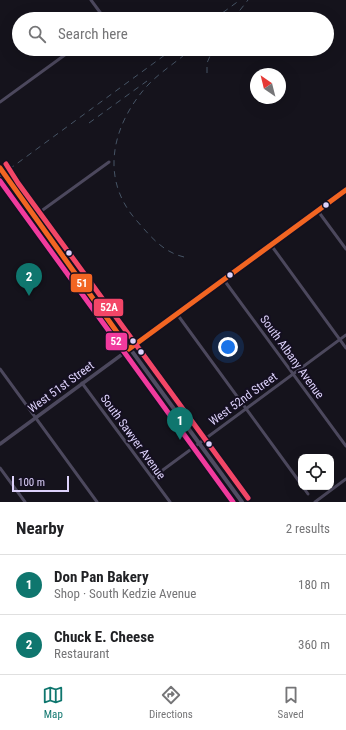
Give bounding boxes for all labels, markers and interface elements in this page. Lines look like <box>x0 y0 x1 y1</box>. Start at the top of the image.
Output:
search box <box>12 12 334 56</box>
icon: search <box>26 23 48 45</box>
text: Search here <box>58 25 128 43</box>
north arrow <box>250 68 286 104</box>
unlabelled marker <box>321 200 331 210</box>
unlabelled marker <box>64 248 74 258</box>
pin: 2 <box>16 263 42 296</box>
unlabelled marker <box>225 270 235 280</box>
line badge: 51 <box>70 273 93 293</box>
text: 51 <box>76 277 88 290</box>
line badge: 52A <box>93 298 124 317</box>
text: 52A <box>100 301 118 314</box>
street label: South Albany Avenue <box>257 313 327 402</box>
line badge: 52 <box>105 332 128 351</box>
text: 52 <box>110 335 122 348</box>
unlabelled marker <box>128 336 138 346</box>
your location <box>218 337 238 357</box>
unlabelled marker <box>136 347 146 357</box>
street label: West 51st Street <box>25 358 97 416</box>
street label: West 52nd Street <box>206 369 280 428</box>
street label: South Sawyer Avenue <box>98 392 169 482</box>
pin: 1 <box>167 407 193 440</box>
unlabelled marker <box>204 439 214 449</box>
map controls <box>298 454 334 490</box>
button: locate <box>298 454 334 490</box>
scale bar <box>12 474 69 493</box>
text: 100 m <box>18 476 45 489</box>
text: Nearby <box>16 518 64 538</box>
text: 2 results <box>286 521 330 536</box>
text: Don Pan Bakery <box>54 568 149 586</box>
text: 1 <box>26 577 32 592</box>
text: 180 m <box>298 577 330 592</box>
text: Shop · South Kedzie Avenue <box>54 586 196 601</box>
text: Chuck E. Cheese <box>54 628 154 646</box>
text: 2 <box>26 637 32 652</box>
text: 360 m <box>298 637 330 652</box>
text: Restaurant <box>54 646 109 661</box>
tab: Map <box>42 684 64 721</box>
tab: Directions <box>149 684 193 721</box>
tab: Saved <box>278 684 304 721</box>

